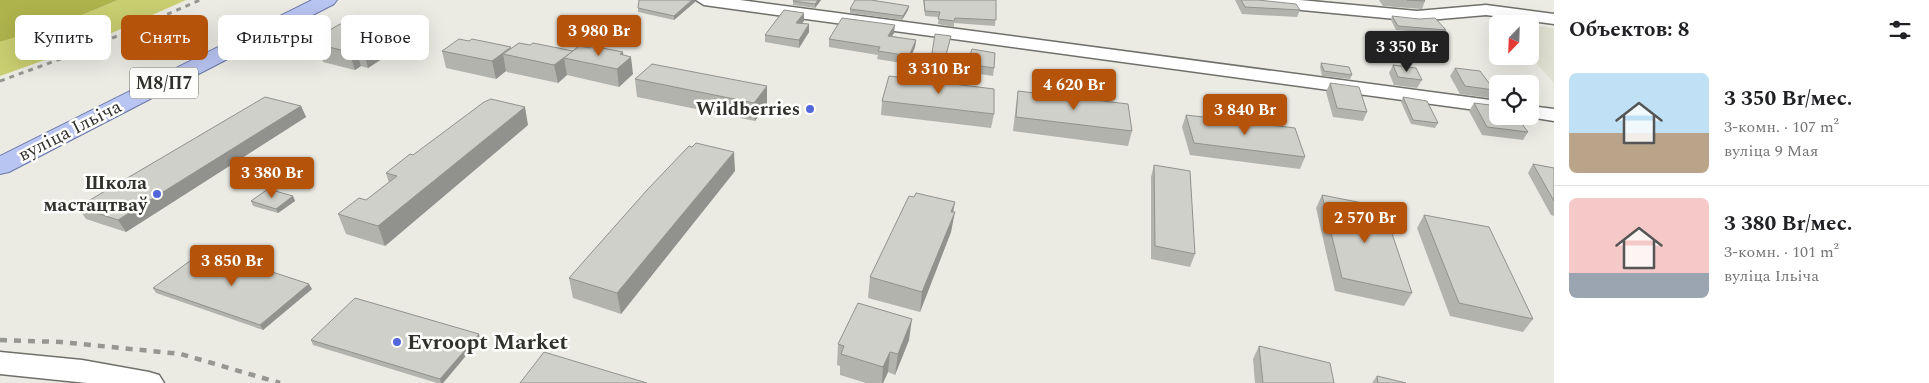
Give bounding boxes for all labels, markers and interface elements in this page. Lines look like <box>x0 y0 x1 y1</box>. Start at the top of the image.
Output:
text: Объектов: 8 <box>1569 14 1690 46</box>
chip: Купить <box>15 15 111 60</box>
chip: Снять <box>121 15 208 60</box>
chip: Фильтры <box>218 15 331 60</box>
chip: Новое <box>341 15 429 60</box>
pin: 3 980 Br <box>547 15 651 57</box>
north arrow <box>1489 15 1539 65</box>
map controls <box>1489 15 1539 125</box>
icon: filters <box>1886 16 1914 44</box>
text: 3 980 Br <box>568 19 630 43</box>
pin: 3 350 Br <box>1355 30 1459 73</box>
text: 3 350 Br <box>1376 35 1438 59</box>
pin: 3 310 Br <box>887 52 991 95</box>
text: 3 310 Br <box>908 57 970 81</box>
road number: М8/П7 <box>130 68 198 99</box>
pin: 4 620 Br <box>1022 68 1126 111</box>
text: 4 620 Br <box>1043 73 1105 97</box>
button: locate <box>1489 75 1539 125</box>
text: 3 350 Br/мес. <box>1724 83 1852 115</box>
street label: вуліца Ільіча <box>13 92 127 170</box>
icon: home <box>1609 93 1669 153</box>
pin: 3 840 Br <box>1193 94 1297 136</box>
place label: Wildberries <box>696 95 800 124</box>
text: 3 840 Br <box>1214 98 1276 122</box>
marker: Wildberries <box>804 103 816 115</box>
text: 3-комн. · 107 m² <box>1724 115 1839 139</box>
text: вуліца 9 Мая <box>1724 139 1818 163</box>
pin: 3 380 Br <box>220 156 324 199</box>
text: 3 380 Br <box>241 161 303 185</box>
place label: Школа мастацтваў <box>44 169 148 220</box>
marker: Школа мастацтваў <box>151 188 163 200</box>
pin: 2 570 Br <box>1313 202 1417 244</box>
text: 2 570 Br <box>1334 206 1396 230</box>
text: 3 380 Br/мес. <box>1724 208 1852 240</box>
icon: home <box>1609 218 1669 278</box>
text: 3-комн. · 101 m² <box>1724 240 1839 264</box>
pin: 3 850 Br <box>180 244 284 287</box>
text: 3 850 Br <box>201 249 263 273</box>
text: вуліца Ільіча <box>1724 264 1819 288</box>
place label: Evroopt Market <box>407 326 568 359</box>
marker: Evroopt Market <box>391 336 403 348</box>

